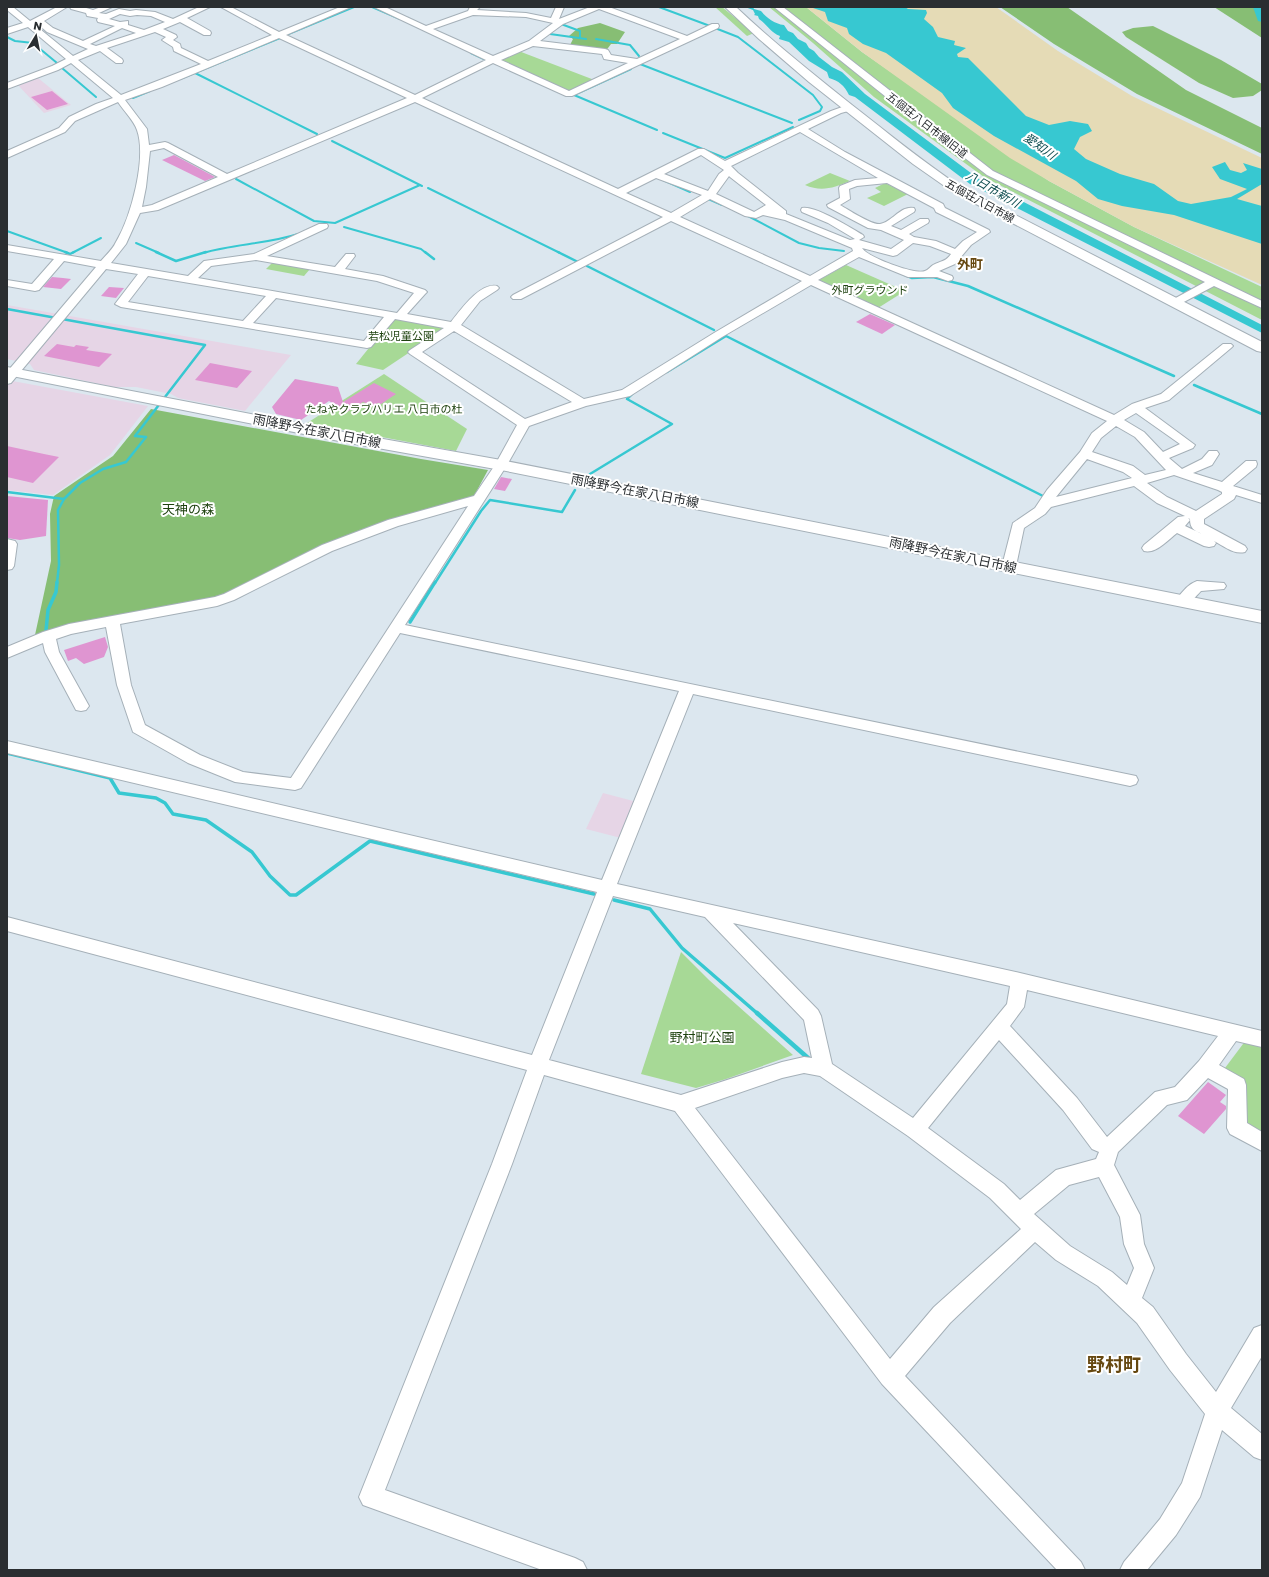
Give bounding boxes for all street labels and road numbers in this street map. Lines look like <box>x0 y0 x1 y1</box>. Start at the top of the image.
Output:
street label: 五個荘八日市線旧道 <box>883 88 971 162</box>
street label: 五個荘八日市線 <box>942 175 1018 227</box>
street label: 雨降野今在家八日市線 <box>251 409 383 453</box>
street label: 雨降野今在家八日市線 <box>569 469 701 513</box>
street label: 雨降野今在家八日市線 <box>887 532 1019 578</box>

